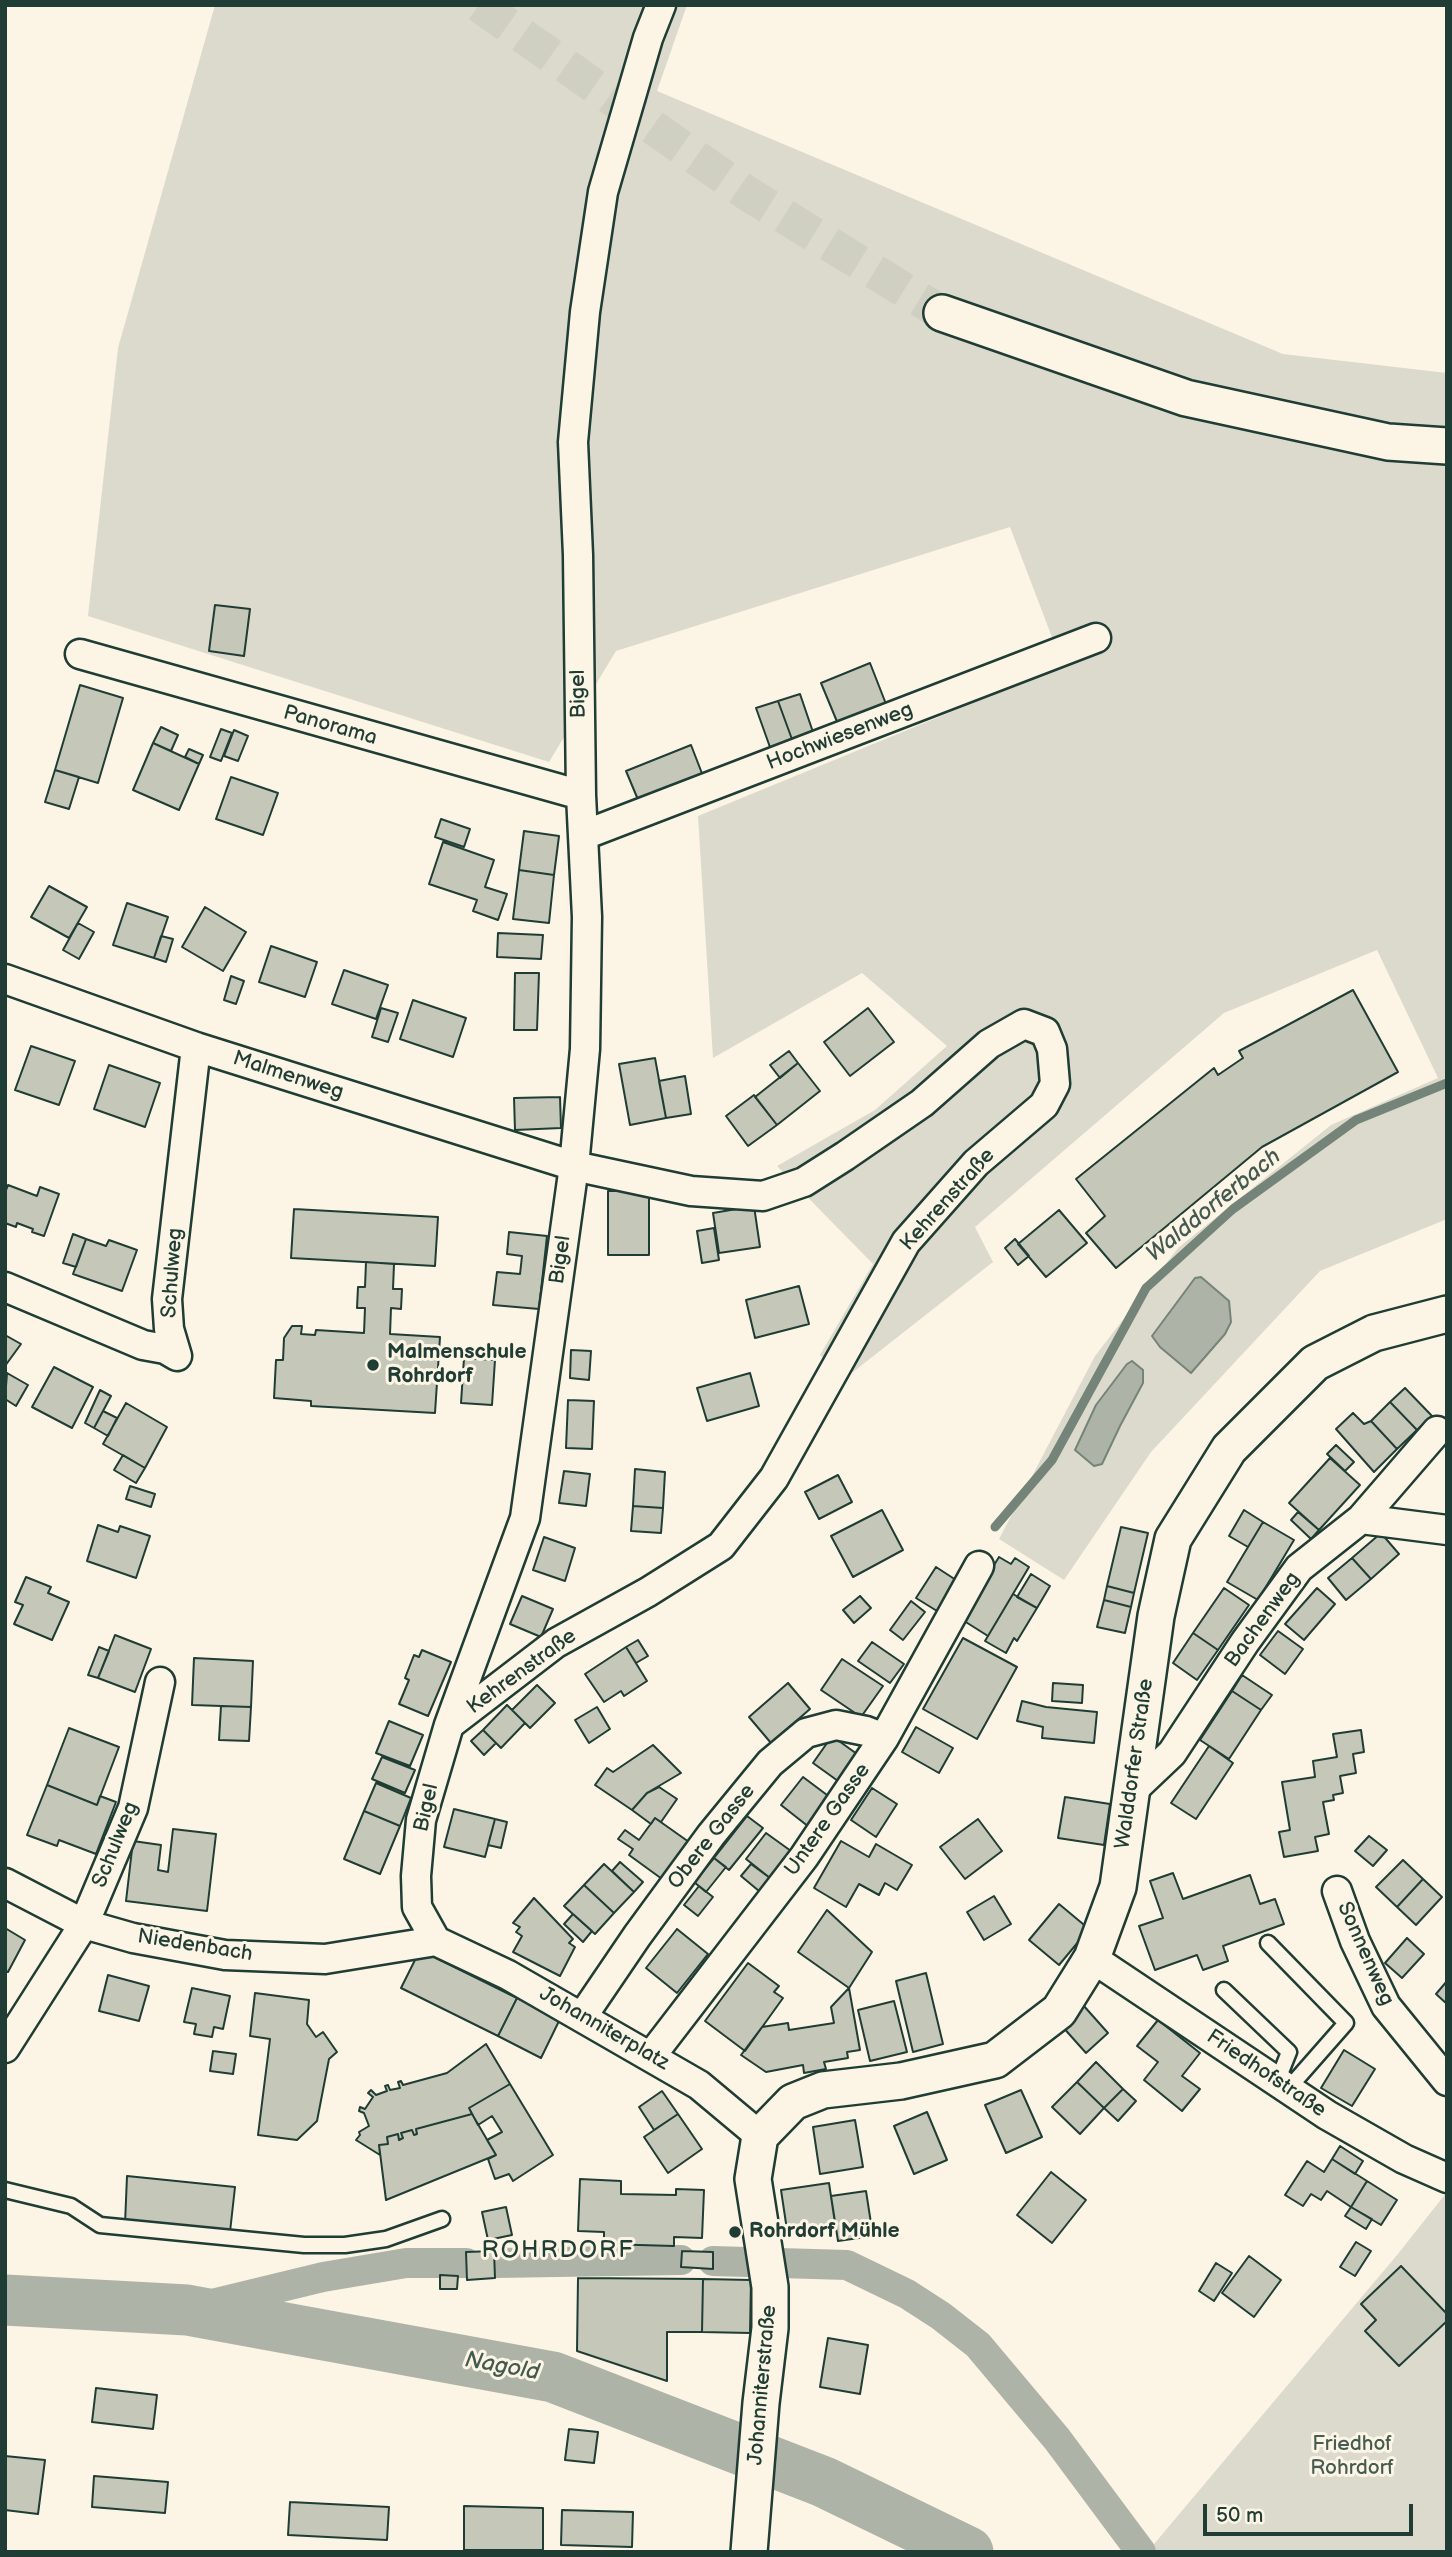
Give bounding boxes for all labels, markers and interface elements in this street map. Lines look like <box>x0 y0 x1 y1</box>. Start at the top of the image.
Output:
street label: Bigel <box>566 669 592 719</box>
street label: Hochwiesenweg <box>763 698 917 776</box>
street label: Panorama <box>280 701 380 751</box>
street label: Malmenweg <box>230 1046 346 1106</box>
water label: Walddorferbach <box>1141 1143 1287 1269</box>
street label: Kehrenstraße <box>896 1144 1000 1256</box>
street label: Schulweg <box>157 1227 189 1319</box>
street label: Bigel <box>545 1234 577 1286</box>
place label: Malmenschule Rohrdorf <box>387 1340 526 1390</box>
marker: Malmenschule Rohrdorf <box>365 1357 381 1373</box>
street label: Bachenweg <box>1220 1567 1306 1673</box>
street label: Kehrenstraße <box>462 1624 582 1720</box>
street label: Walddorfer Straße <box>1111 1677 1159 1851</box>
street label: Untere Gasse <box>780 1759 876 1881</box>
street label: Obere Gasse <box>663 1779 761 1895</box>
street label: Bigel <box>409 1781 445 1835</box>
street label: Schulweg <box>87 1798 145 1892</box>
street label: Sonnenweg <box>1331 1898 1399 2010</box>
street label: Niedenbach <box>136 1924 254 1968</box>
street label: Johanniterplatz <box>535 1982 673 2076</box>
street label: Friedhofstraße <box>1201 2025 1331 2123</box>
place label: Rohrdorf Mühle <box>749 2219 900 2245</box>
marker: Rohrdorf Mühle <box>727 2224 743 2240</box>
district label: ROHRDORF <box>483 2237 633 2265</box>
street label: Johanniterstraße <box>743 2304 783 2466</box>
water label: Nagold <box>463 2347 541 2387</box>
park label: Friedhof Rohrdorf <box>1310 2432 1394 2482</box>
scale bar <box>1207 2490 1417 2534</box>
text: 50 m <box>1216 2503 1263 2528</box>

